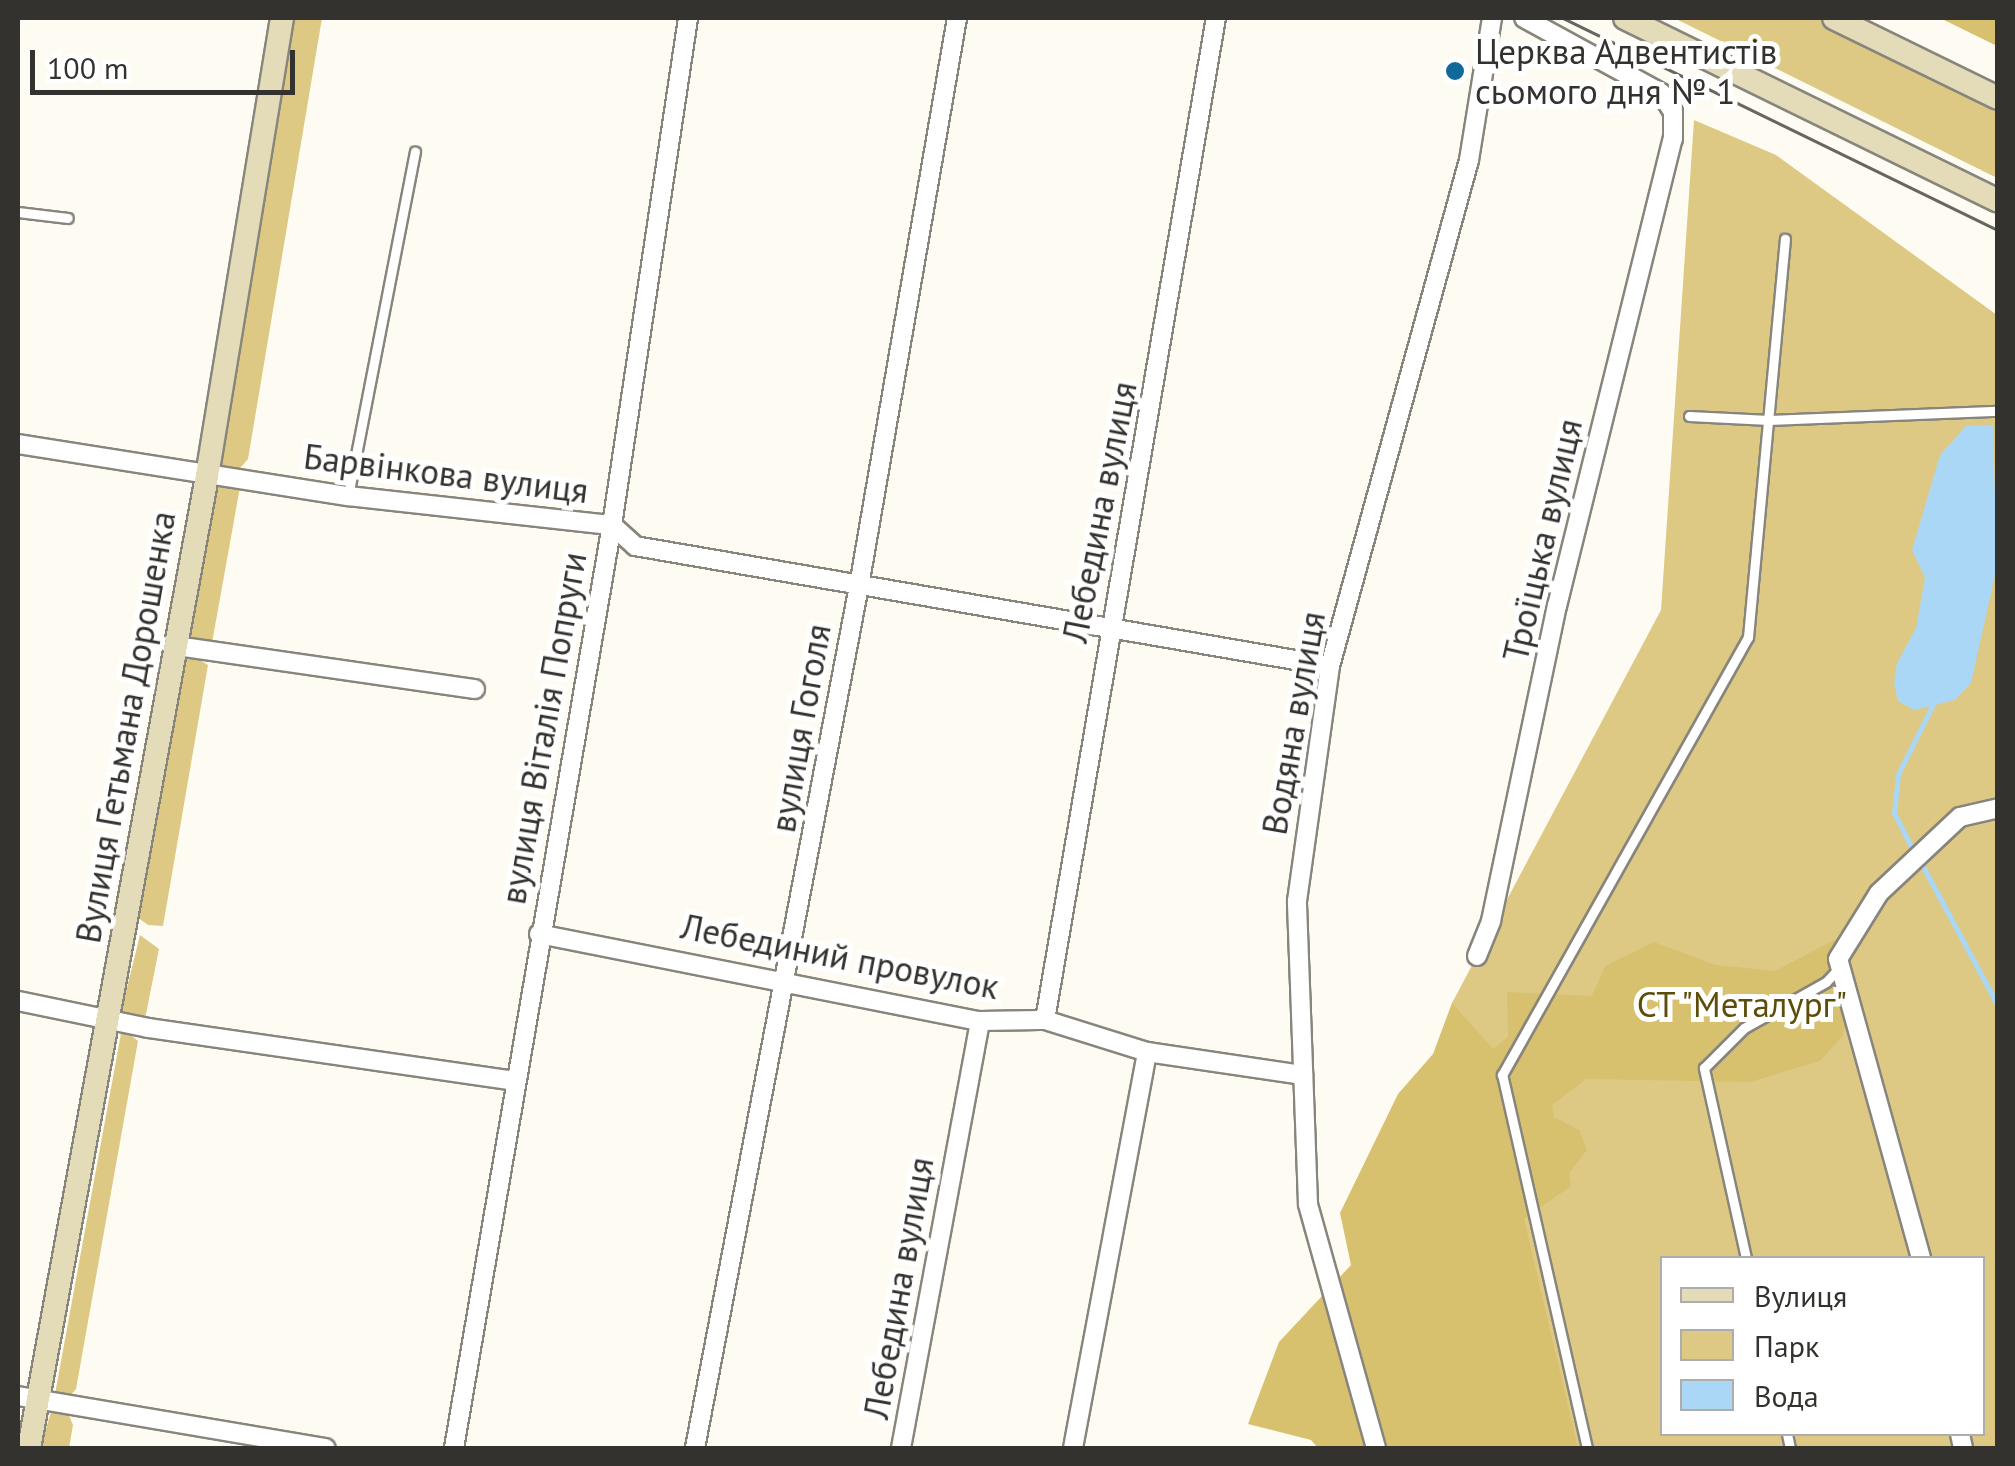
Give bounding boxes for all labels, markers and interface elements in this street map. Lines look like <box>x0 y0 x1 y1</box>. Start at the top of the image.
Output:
scale bar <box>35 30 300 92</box>
place label: Церква Адвентистів сьомого дня № 1 <box>1475 30 1778 112</box>
text: 100 m <box>47 48 128 87</box>
marker: Церква Адвентистів сьомого дня № 1 <box>1444 60 1466 82</box>
street label: Лебедина вулиця <box>1053 378 1145 646</box>
street label: Троїцька вулиця <box>1494 415 1590 665</box>
street label: Барвінкова вулиця <box>301 435 591 511</box>
street label: Вулиця Гетьмана Дорошенка <box>66 507 184 947</box>
street label: вулиця Віталія Попруги <box>491 549 595 907</box>
street label: Водяна вулиця <box>1253 608 1333 838</box>
street label: вулиця Гоголя <box>761 621 839 835</box>
street label: Лебединий провулок <box>678 905 1002 1007</box>
park label: СТ "Металург" <box>1635 983 1849 1025</box>
street label: Лебедина вулиця <box>854 1154 942 1422</box>
legend <box>1660 1256 1985 1436</box>
text: Вулиця <box>1754 1276 1847 1315</box>
text: Парк <box>1754 1326 1819 1365</box>
text: Вода <box>1754 1376 1819 1415</box>

